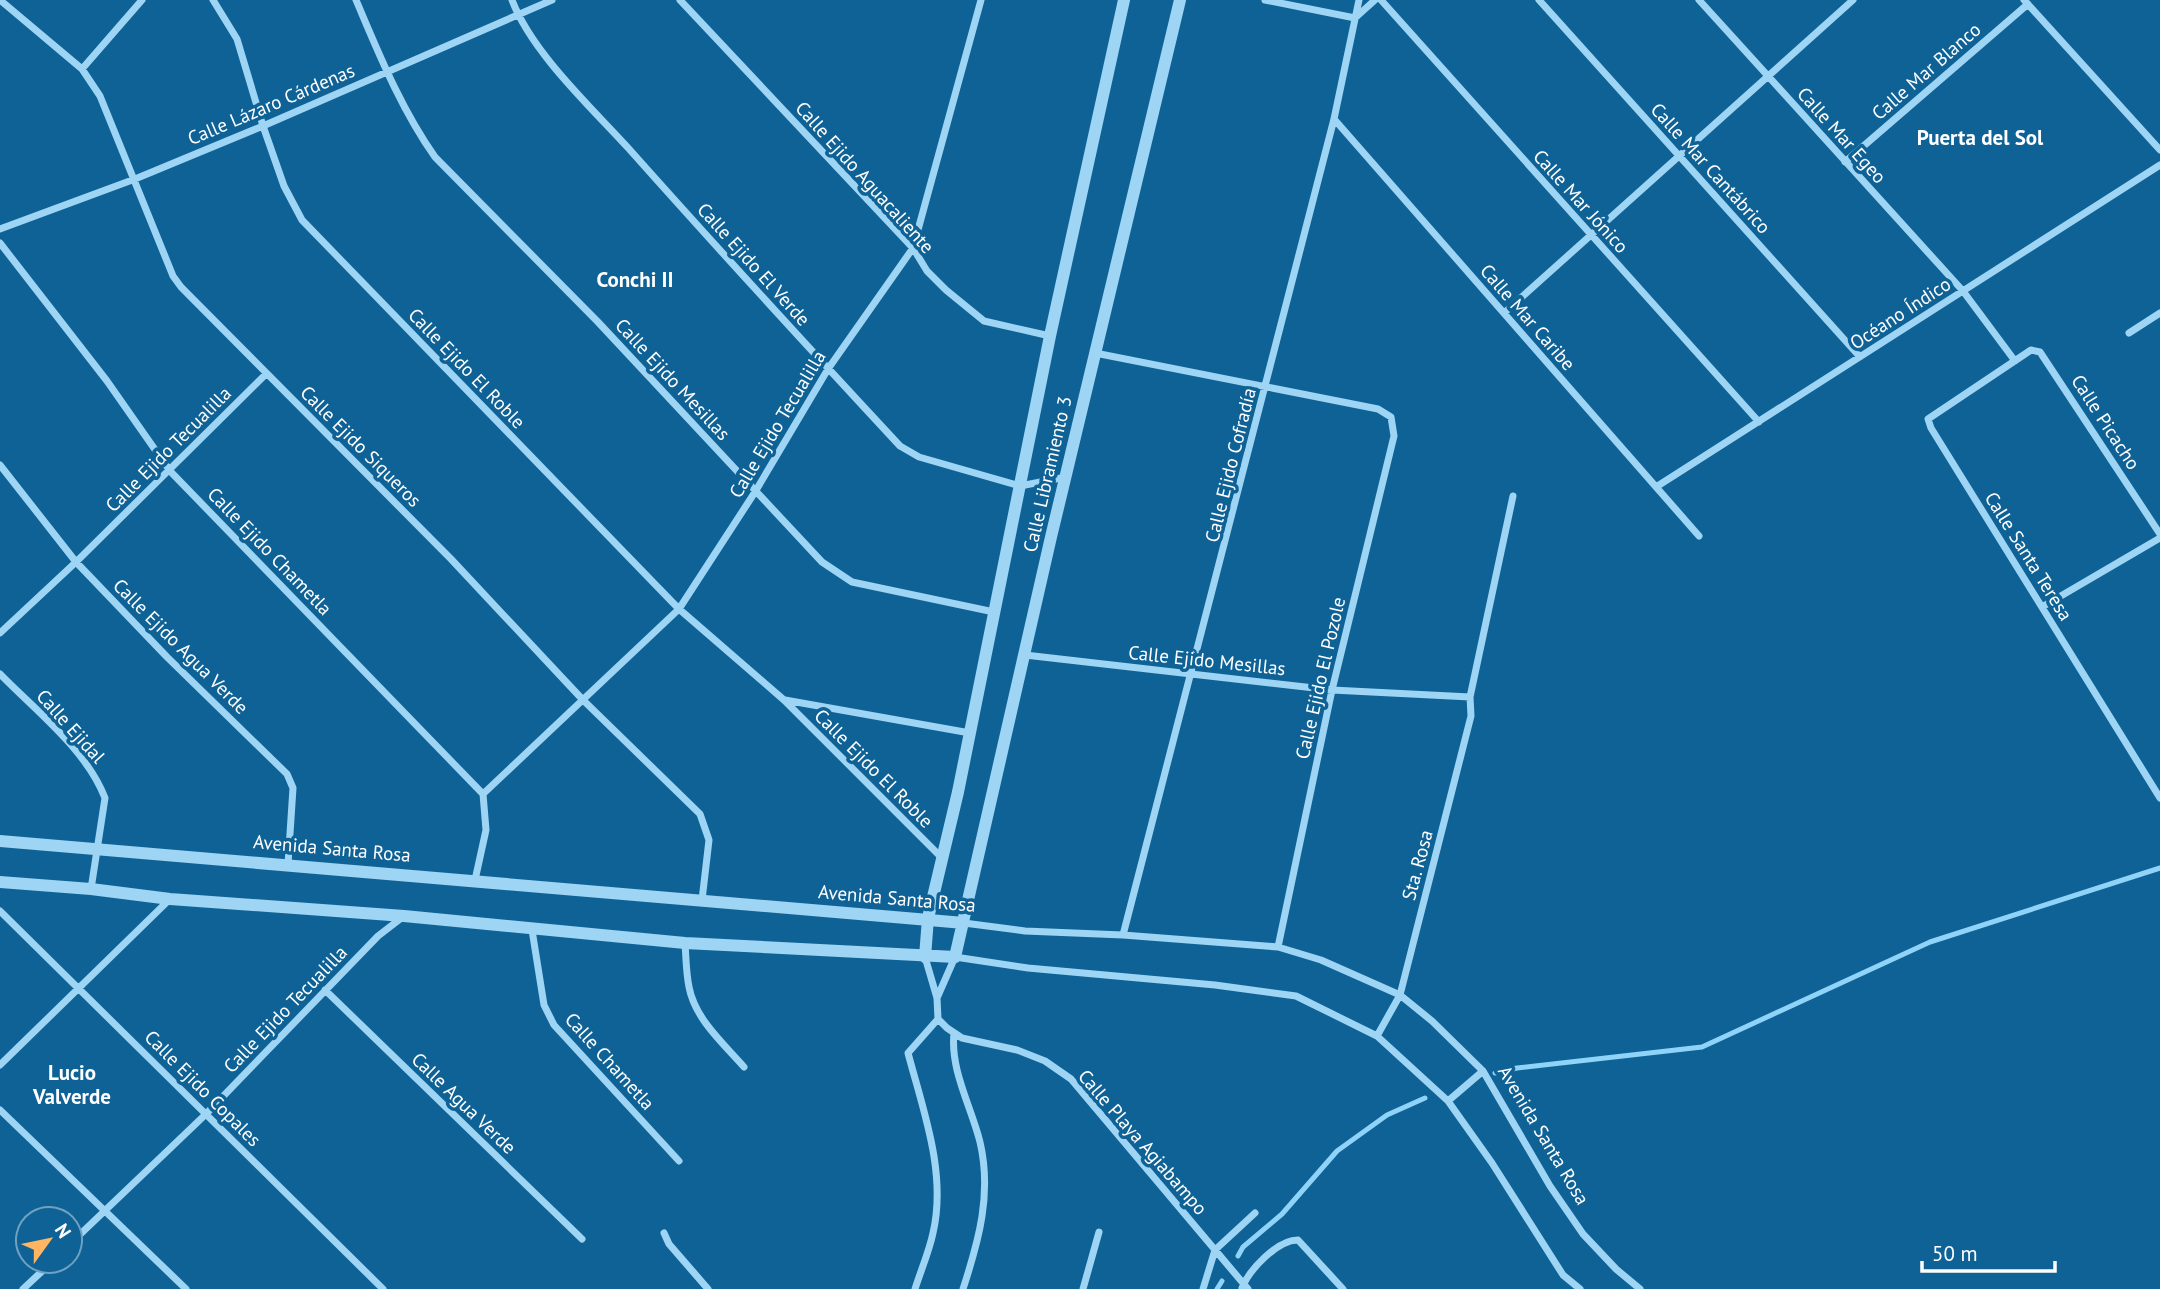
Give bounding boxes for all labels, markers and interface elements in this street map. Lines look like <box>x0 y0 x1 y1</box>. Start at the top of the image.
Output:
street label: Calle Mar Blanco <box>1867 17 1985 125</box>
street label: Calle Lázaro Cárdenas <box>184 58 358 150</box>
street label: Calle Mar Egeo <box>1792 82 1892 188</box>
street label: Calle Ejido Aguacaliente <box>790 96 940 258</box>
street label: Calle Mar Cantábrico <box>1646 98 1776 238</box>
district label: Puerta del Sol <box>1917 124 2044 151</box>
street label: Calle Mar Jónico <box>1528 144 1634 258</box>
street label: Calle Ejido El Verde <box>692 197 816 331</box>
street label: Calle Mar Caribe <box>1475 259 1581 375</box>
district label: Conchi II <box>596 266 674 293</box>
street label: Océano Índico <box>1845 272 1955 354</box>
street label: Calle Ejido El Roble <box>403 303 531 433</box>
street label: Calle Ejido Mesillas <box>610 313 736 445</box>
street label: Calle Ejido Tecualilla <box>723 346 831 502</box>
street label: Calle Picacho <box>2066 370 2146 474</box>
street label: Calle Ejido Siqueros <box>295 380 427 512</box>
street label: Calle Ejido Tecualilla <box>100 381 236 517</box>
street label: Calle Ejido Cofradía <box>1199 385 1261 545</box>
street label: Calle Libramiento 3 <box>1017 394 1077 554</box>
street label: Calle Ejido Chametla <box>203 482 337 620</box>
street label: Calle Santa Teresa <box>1980 487 2078 625</box>
street label: Calle Ejido Agua Verde <box>108 573 254 719</box>
street label: Calle Ejido El Pozole <box>1290 595 1350 761</box>
street label: Calle Ejido Mesillas <box>1127 640 1287 680</box>
street label: Calle Ejidal <box>32 684 111 768</box>
street label: Calle Ejido El Roble <box>809 703 939 833</box>
street label: Sta. Rosa <box>1396 827 1438 903</box>
street label: Avenida Santa Rosa <box>252 829 412 867</box>
street label: Avenida Santa Rosa <box>817 879 977 917</box>
street label: Calle Ejido Tecualilla <box>218 940 352 1078</box>
street label: Calle Chametla <box>560 1007 660 1115</box>
street label: Calle Ejido Copales <box>140 1025 266 1151</box>
street label: Calle Agua Verde <box>407 1047 521 1159</box>
district label: Lucio Valverde <box>32 1059 111 1110</box>
street label: Avenida Santa Rosa <box>1493 1061 1595 1209</box>
street label: Calle Playa Agiabampo <box>1073 1064 1213 1220</box>
north arrow <box>14 1205 84 1275</box>
text: N <box>50 1219 77 1243</box>
scale bar <box>1922 1230 2055 1274</box>
text: 50 m <box>1932 1240 1978 1267</box>

